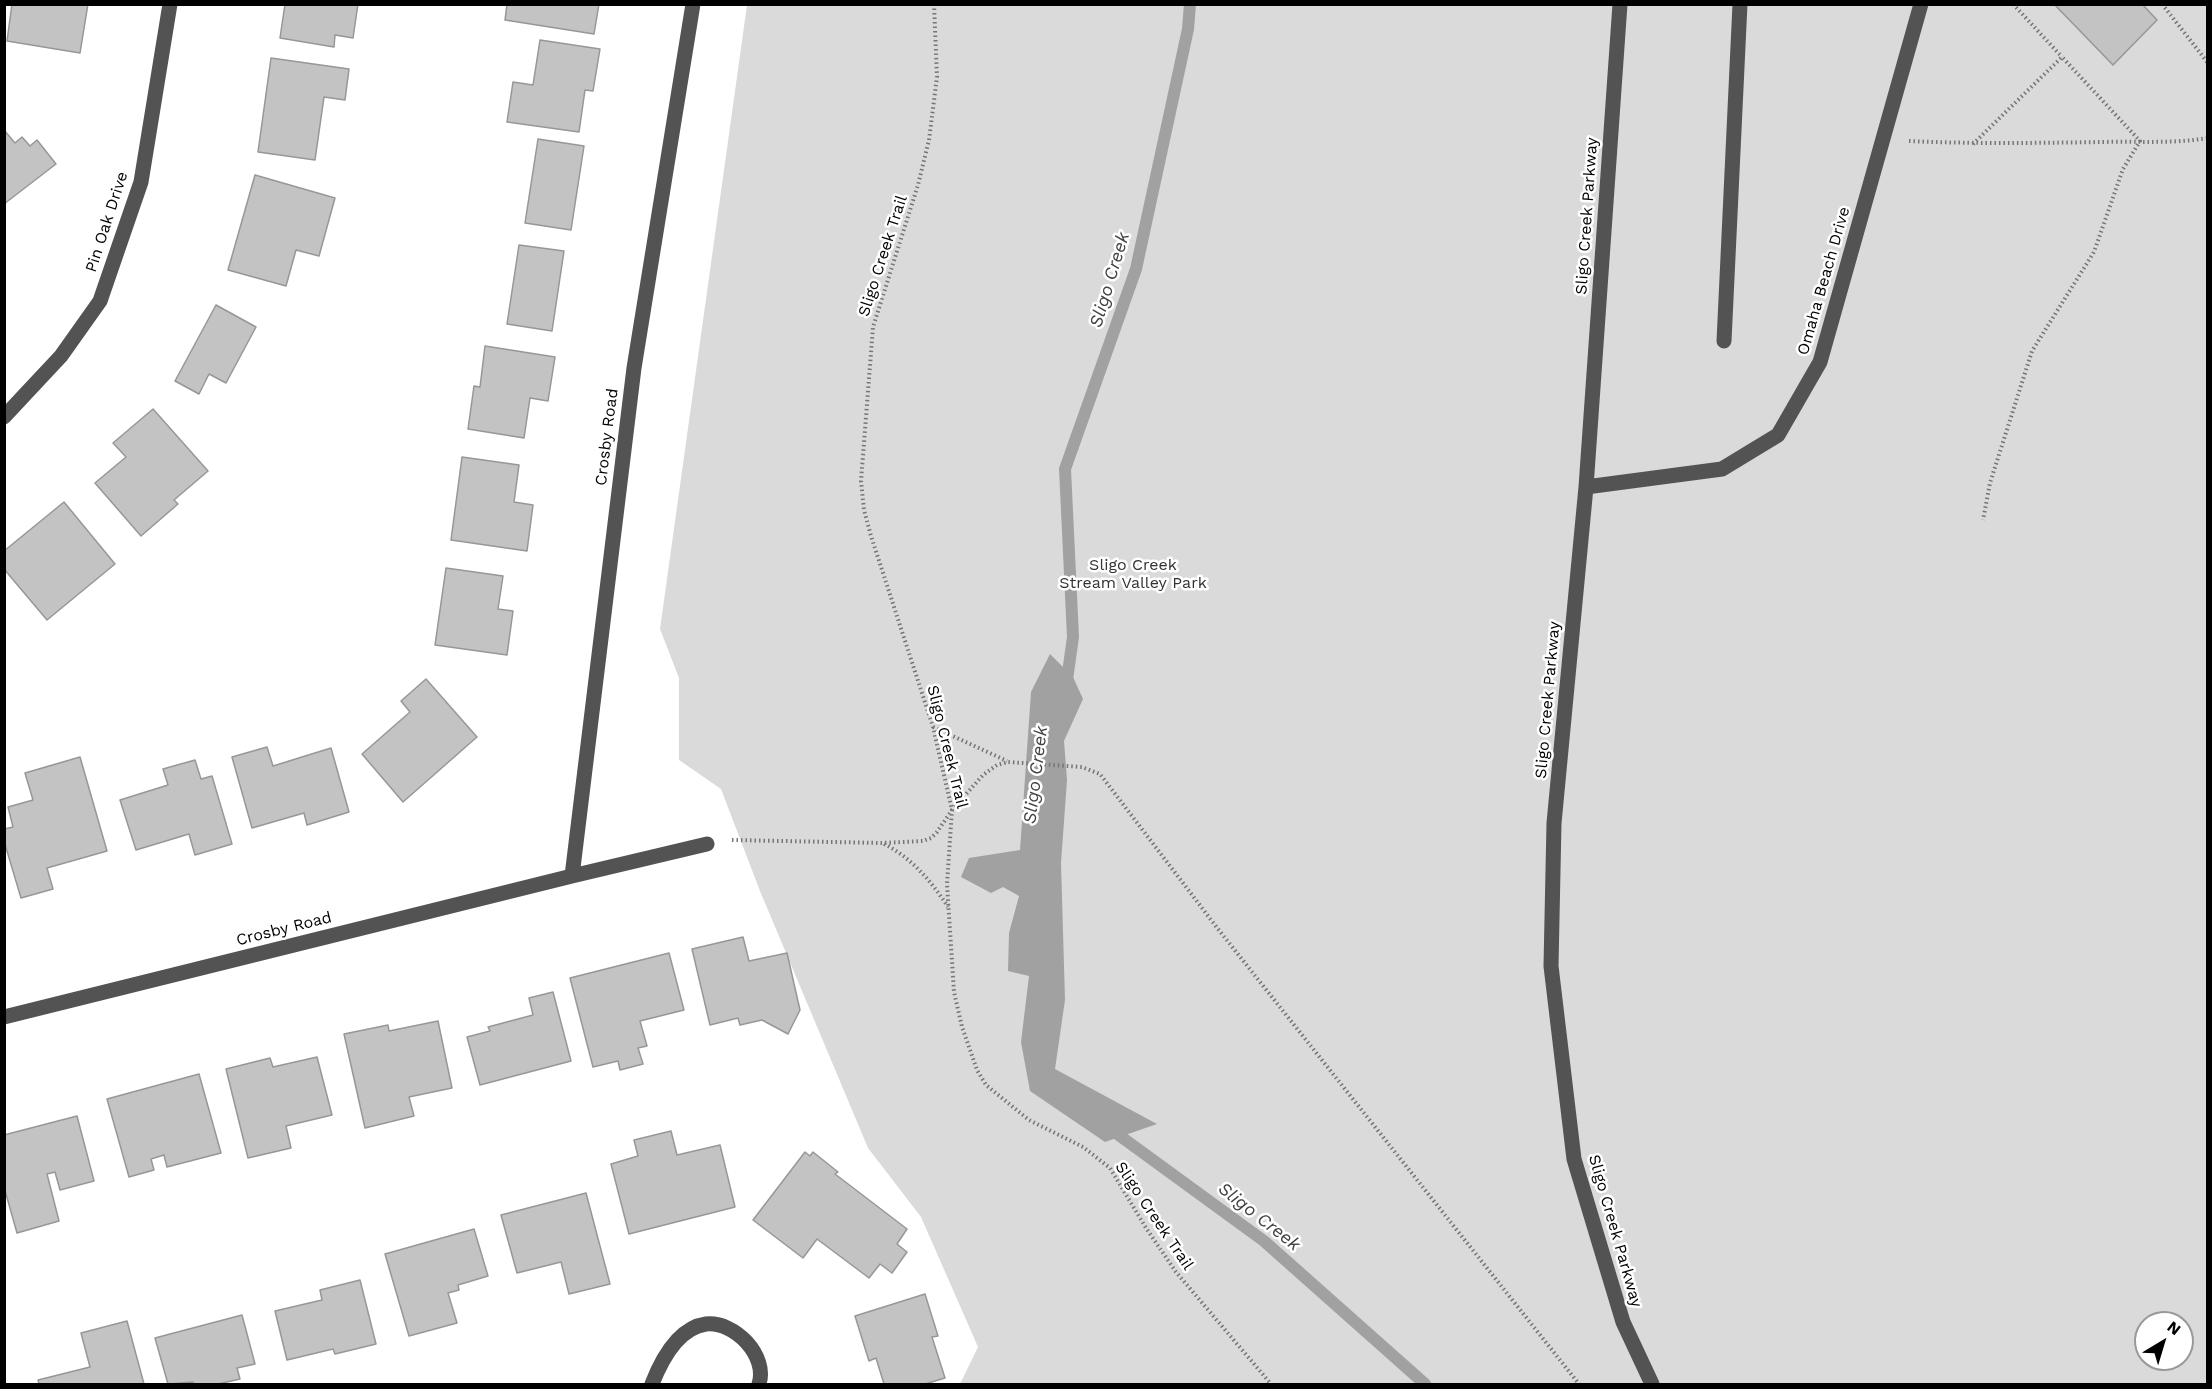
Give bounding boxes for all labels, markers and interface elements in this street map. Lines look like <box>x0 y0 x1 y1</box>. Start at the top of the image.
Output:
street label: Sligo Creek Parkway <box>1572 137 1602 295</box>
street label: Pin Oak Drive <box>82 169 132 275</box>
street label: Sligo Creek Trail <box>854 193 912 319</box>
street label: Omaha Beach Drive <box>1794 205 1854 357</box>
water label: Sligo Creek <box>1085 230 1135 330</box>
street label: Crosby Road <box>592 387 622 487</box>
park label: Sligo Creek Stream Valley Park <box>1059 555 1207 593</box>
street label: Sligo Creek Parkway <box>1532 621 1564 779</box>
street label: Sligo Creek Trail <box>922 683 972 811</box>
water label: Sligo Creek <box>1019 725 1053 825</box>
street label: Crosby Road <box>234 908 334 950</box>
street label: Sligo Creek Parkway <box>1584 1153 1646 1309</box>
street label: Sligo Creek Trail <box>1111 1158 1197 1274</box>
water label: Sligo Creek <box>1214 1178 1304 1256</box>
north arrow <box>2134 1311 2194 1371</box>
text: N <box>2164 1317 2185 1339</box>

